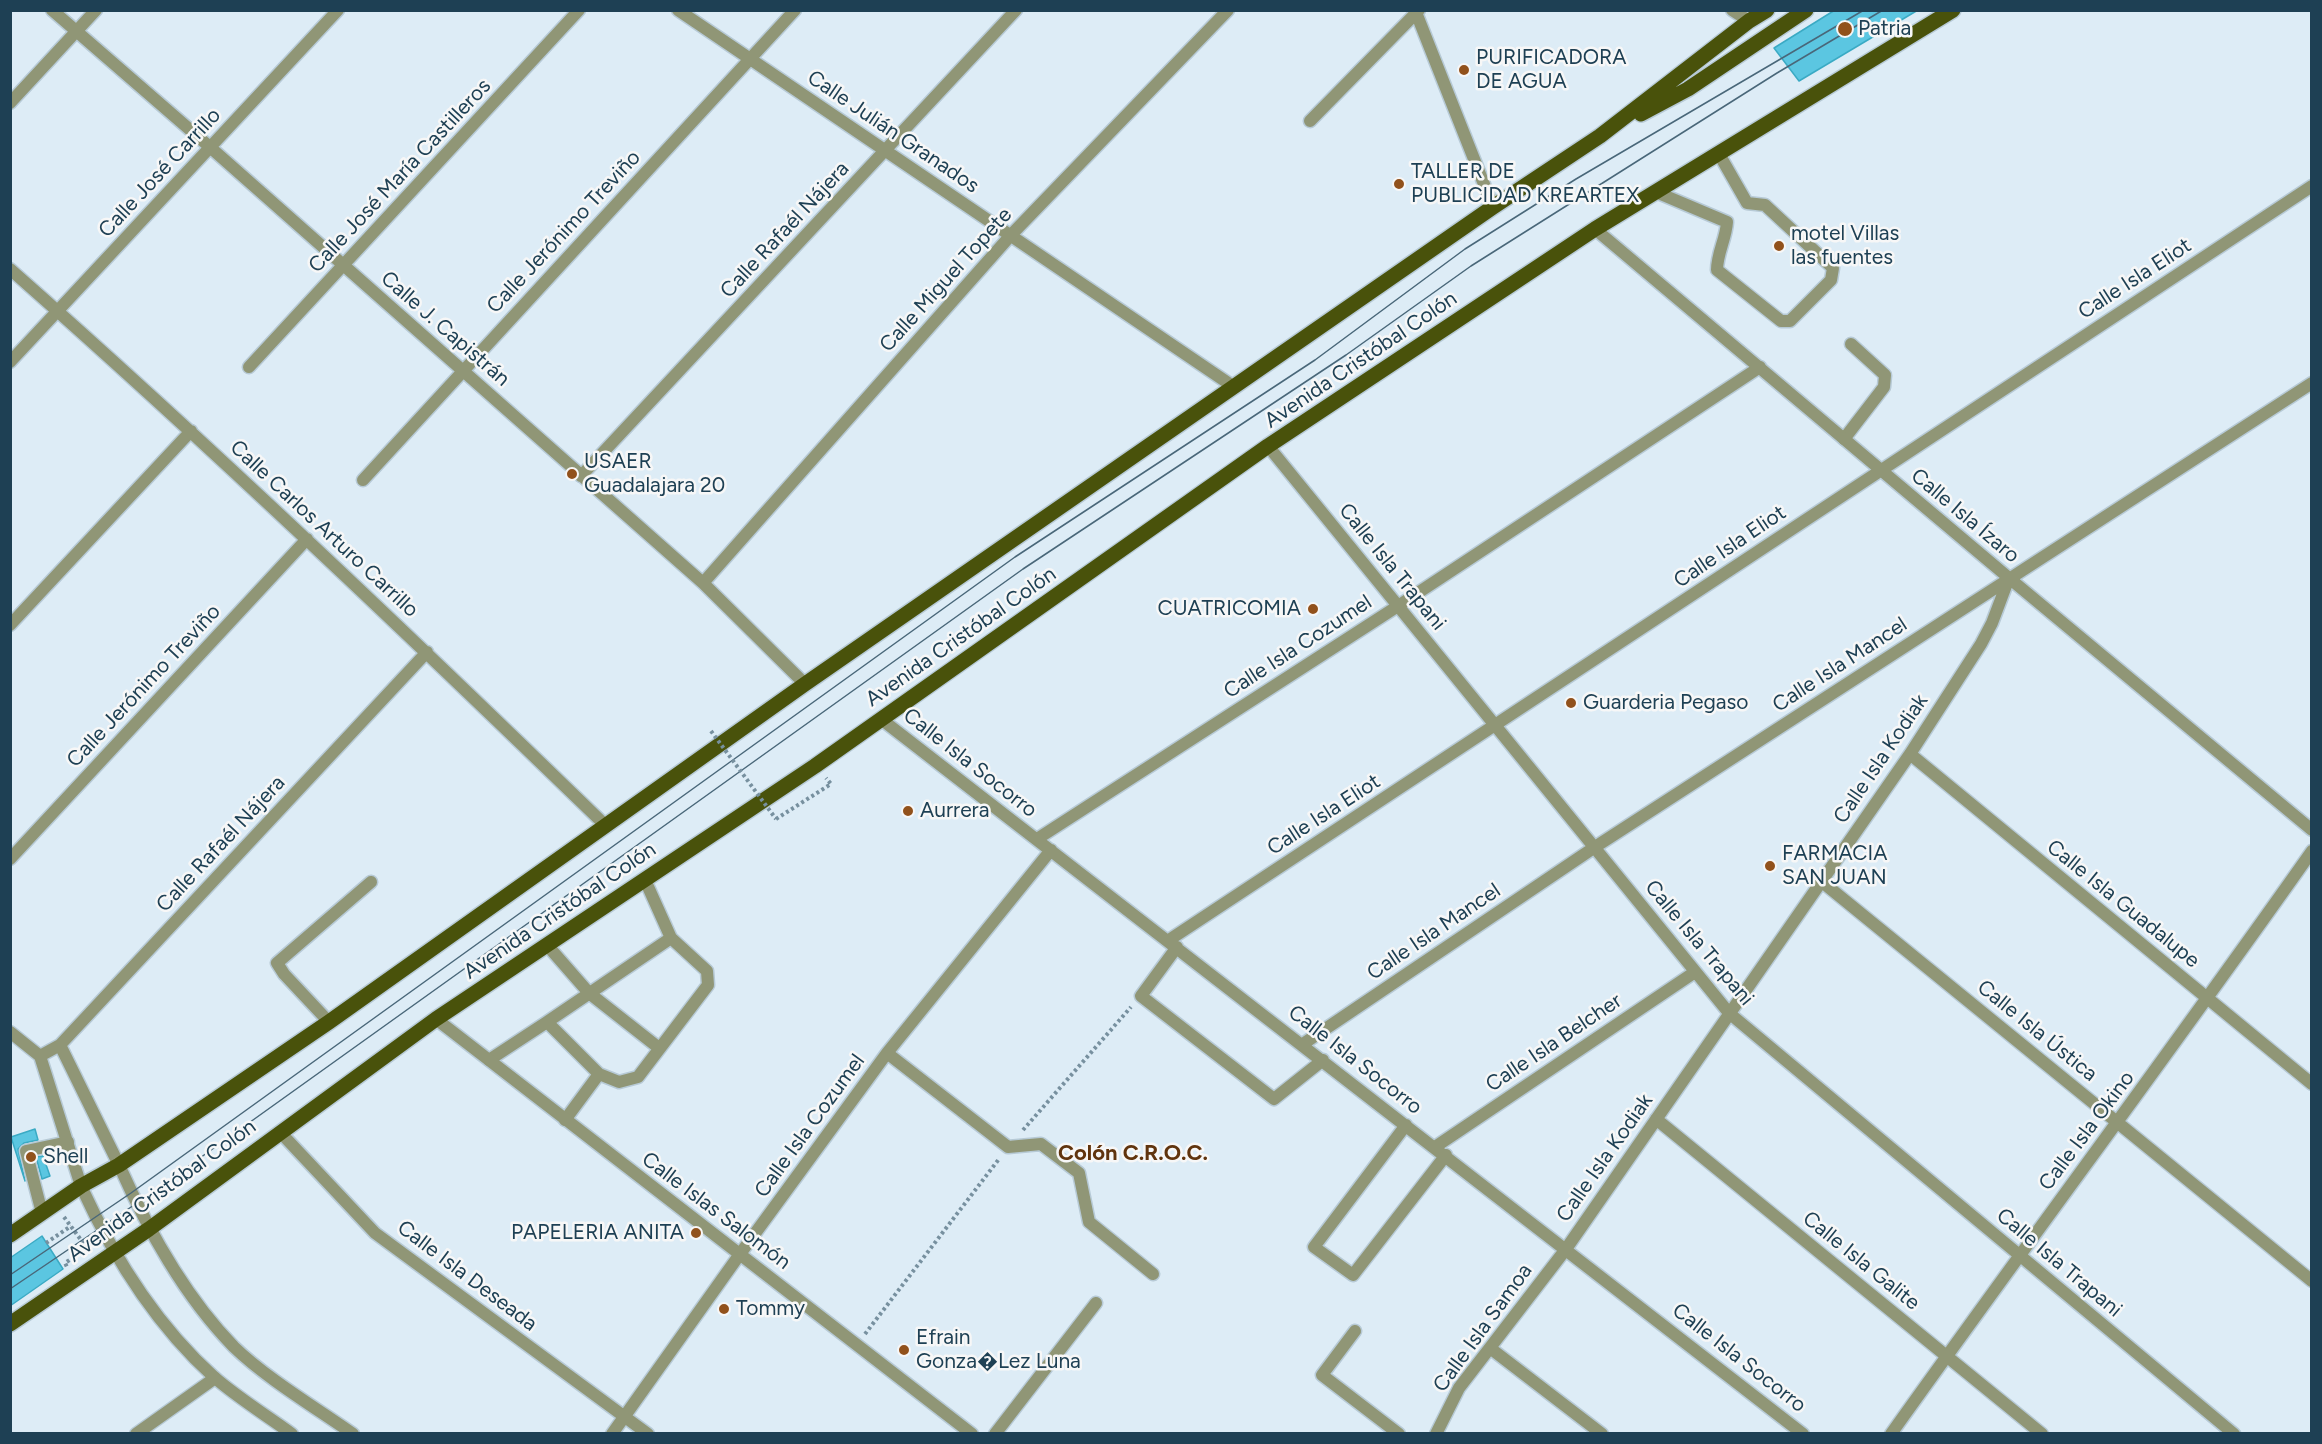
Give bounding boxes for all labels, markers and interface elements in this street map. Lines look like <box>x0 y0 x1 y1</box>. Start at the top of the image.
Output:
place label: Patria <box>1858 16 1911 42</box>
marker: Patria <box>1836 20 1854 38</box>
place label: PURIFICADORA DE AGUA <box>1476 45 1626 95</box>
marker: PURIFICADORA DE AGUA <box>1457 63 1471 77</box>
street label: Calle Julián Granados <box>802 65 984 199</box>
street label: Calle José María Castilleros <box>304 74 496 278</box>
street label: Calle José Carrillo <box>94 103 226 243</box>
street label: Calle Jerónimo Treviño <box>482 145 646 319</box>
street label: Calle Rafaél Nájera <box>715 157 855 303</box>
place label: TALLER DE PUBLICIDAD KREARTEX <box>1411 159 1639 209</box>
marker: TALLER DE PUBLICIDAD KREARTEX <box>1392 177 1406 191</box>
street label: Calle Miguel Topete <box>875 203 1017 357</box>
place label: motel Villas las fuentes <box>1791 221 1899 271</box>
street label: Calle Isla Eliot <box>2074 233 2196 325</box>
marker: motel Villas las fuentes <box>1772 239 1786 253</box>
street label: Calle J. Capistrán <box>375 266 515 392</box>
street label: Avenida Cristóbal Colón <box>1260 286 1462 434</box>
street label: Calle Carlos Arturo Carrillo <box>225 435 423 623</box>
place label: USAER Guadalajara 20 <box>584 449 725 499</box>
street label: Calle Isla Ízaro <box>1906 463 2024 569</box>
marker: USAER Guadalajara 20 <box>565 467 579 481</box>
street label: Calle Isla Trapani <box>1333 499 1451 635</box>
street label: Calle Isla Eliot <box>1669 500 1791 594</box>
street label: Avenida Cristóbal Colón <box>861 562 1061 712</box>
street label: Calle Isla Cozumel <box>1219 590 1377 704</box>
place label: CUATRICOMIA <box>1158 596 1301 622</box>
street label: Calle Jerónimo Treviño <box>62 599 226 773</box>
marker: CUATRICOMIA <box>1306 602 1320 616</box>
street label: Calle Isla Mancel <box>1768 612 1912 718</box>
place label: Guarderia Pegaso <box>1583 690 1749 716</box>
street label: Calle Isla Kodiak <box>1828 690 1934 828</box>
marker: Guarderia Pegaso <box>1564 696 1578 710</box>
street label: Calle Isla Socorro <box>898 703 1042 823</box>
street label: Calle Isla Eliot <box>1263 769 1385 861</box>
street label: Calle Rafaél Nájera <box>151 771 291 917</box>
place label: Aurrera <box>920 798 989 824</box>
marker: Aurrera <box>901 804 915 818</box>
street label: Calle Isla Guadalupe <box>2041 835 2205 973</box>
street label: Avenida Cristóbal Colón <box>459 837 661 985</box>
place label: FARMACIA SAN JUAN <box>1782 841 1887 891</box>
marker: FARMACIA SAN JUAN <box>1763 859 1777 873</box>
street label: Calle Isla Trapani <box>1639 875 1759 1011</box>
street label: Calle Isla Mancel <box>1363 878 1505 986</box>
street label: Calle Isla Ústica <box>1972 975 2102 1087</box>
street label: Calle Isla Belcher <box>1481 988 1627 1098</box>
street label: Calle Isla Socorro <box>1283 1000 1427 1120</box>
street label: Calle Isla Cozumel <box>750 1049 870 1203</box>
street label: Calle Isla Okino <box>2034 1066 2140 1196</box>
street label: Calle Isla Kodiak <box>1551 1089 1659 1227</box>
street label: Avenida Cristóbal Colón <box>63 1114 261 1268</box>
district label: Colón C.R.O.C. <box>1058 1141 1208 1167</box>
place label: Shell <box>43 1144 88 1170</box>
street label: Calle Islas Salomón <box>637 1147 795 1275</box>
marker: Shell <box>24 1150 38 1164</box>
street label: Calle Isla Trapani <box>1991 1203 2127 1323</box>
street label: Calle Isla Galite <box>1797 1206 1925 1316</box>
street label: Calle Isla Deseada <box>392 1215 542 1337</box>
place label: PAPELERIA ANITA <box>511 1220 684 1246</box>
marker: PAPELERIA ANITA <box>689 1226 703 1240</box>
street label: Calle Isla Samoa <box>1428 1259 1538 1397</box>
place label: Tommy <box>736 1296 805 1322</box>
street label: Calle Isla Socorro <box>1667 1298 1811 1418</box>
marker: Tommy <box>717 1302 731 1316</box>
place label: Efrain Gonza�Lez Luna <box>916 1325 1081 1375</box>
marker: Efrain Gonza�Lez Luna <box>897 1343 911 1357</box>

